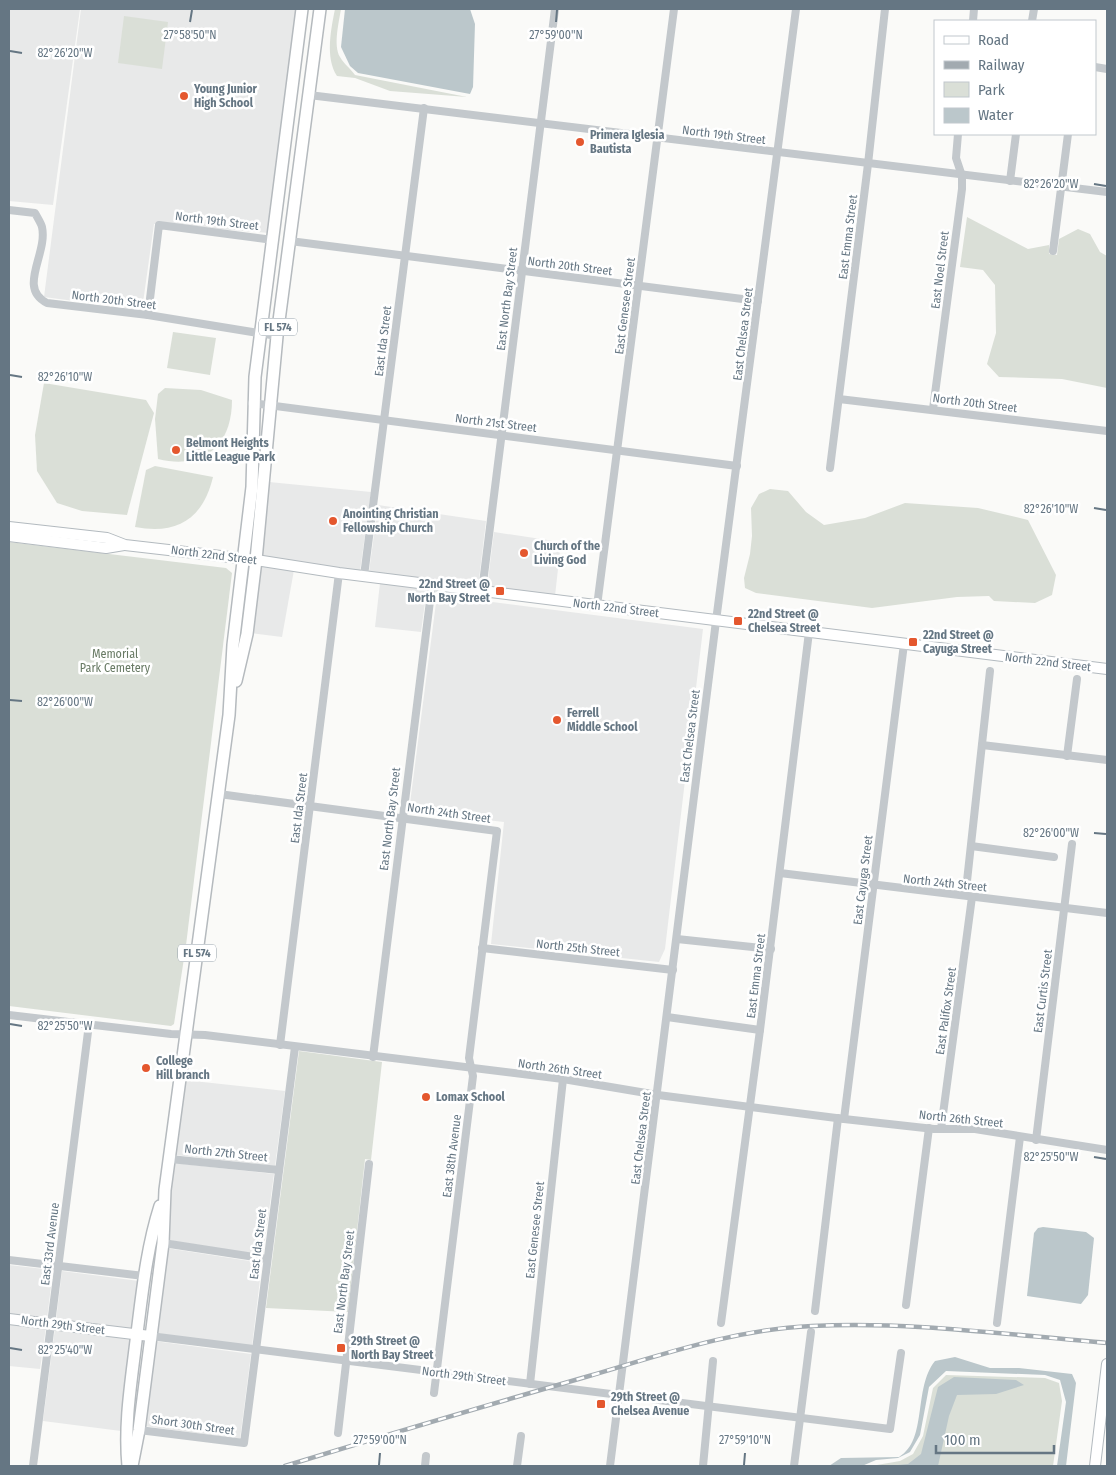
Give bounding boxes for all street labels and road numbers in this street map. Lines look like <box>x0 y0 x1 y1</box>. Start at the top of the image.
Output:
street label: North 19th Street <box>681 123 767 147</box>
street label: East Emma Street <box>836 194 860 280</box>
street label: North 19th Street <box>174 209 260 233</box>
street label: East Noel Street <box>928 230 952 310</box>
street label: East North Bay Street <box>494 246 520 351</box>
street label: North 20th Street <box>527 254 613 278</box>
street label: East Genesee Street <box>612 257 638 355</box>
street label: East Chelsea Street <box>730 287 756 381</box>
street label: North 20th Street <box>71 288 157 312</box>
street label: East Ida Street <box>372 305 394 377</box>
road number: FL 574 <box>259 318 297 336</box>
street label: North 20th Street <box>932 391 1018 415</box>
street label: North 21st Street <box>454 411 538 435</box>
street label: North 22nd Street <box>170 543 258 567</box>
street label: North 22nd Street <box>572 596 660 620</box>
street label: North 22nd Street <box>1004 650 1092 674</box>
street label: East Chelsea Street <box>677 689 703 783</box>
street label: East North Bay Street <box>377 766 403 871</box>
street label: East Ida Street <box>288 772 310 844</box>
street label: North 24th Street <box>406 800 492 826</box>
street label: East Cayuga Street <box>851 834 875 926</box>
street label: North 24th Street <box>902 872 988 894</box>
street label: East Emma Street <box>744 933 768 1019</box>
street label: North 25th Street <box>535 937 621 959</box>
road number: FL 574 <box>178 944 216 961</box>
street label: East Curtis Street <box>1031 948 1055 1033</box>
street label: East Palifox Street <box>933 966 959 1056</box>
street label: North 26th Street <box>517 1056 603 1082</box>
street label: East Chelsea Street <box>628 1091 654 1185</box>
street label: North 26th Street <box>918 1108 1004 1130</box>
street label: East 38th Avenue <box>440 1114 464 1198</box>
street label: North 27th Street <box>184 1142 268 1164</box>
street label: East Genesee Street <box>523 1181 547 1279</box>
street label: East 33rd Avenue <box>38 1202 62 1286</box>
street label: East Ida Street <box>247 1208 269 1280</box>
street label: East North Bay Street <box>331 1229 357 1334</box>
street label: North 29th Street <box>20 1313 106 1337</box>
street label: North 29th Street <box>421 1364 507 1388</box>
street label: Short 30th Street <box>151 1412 236 1438</box>

